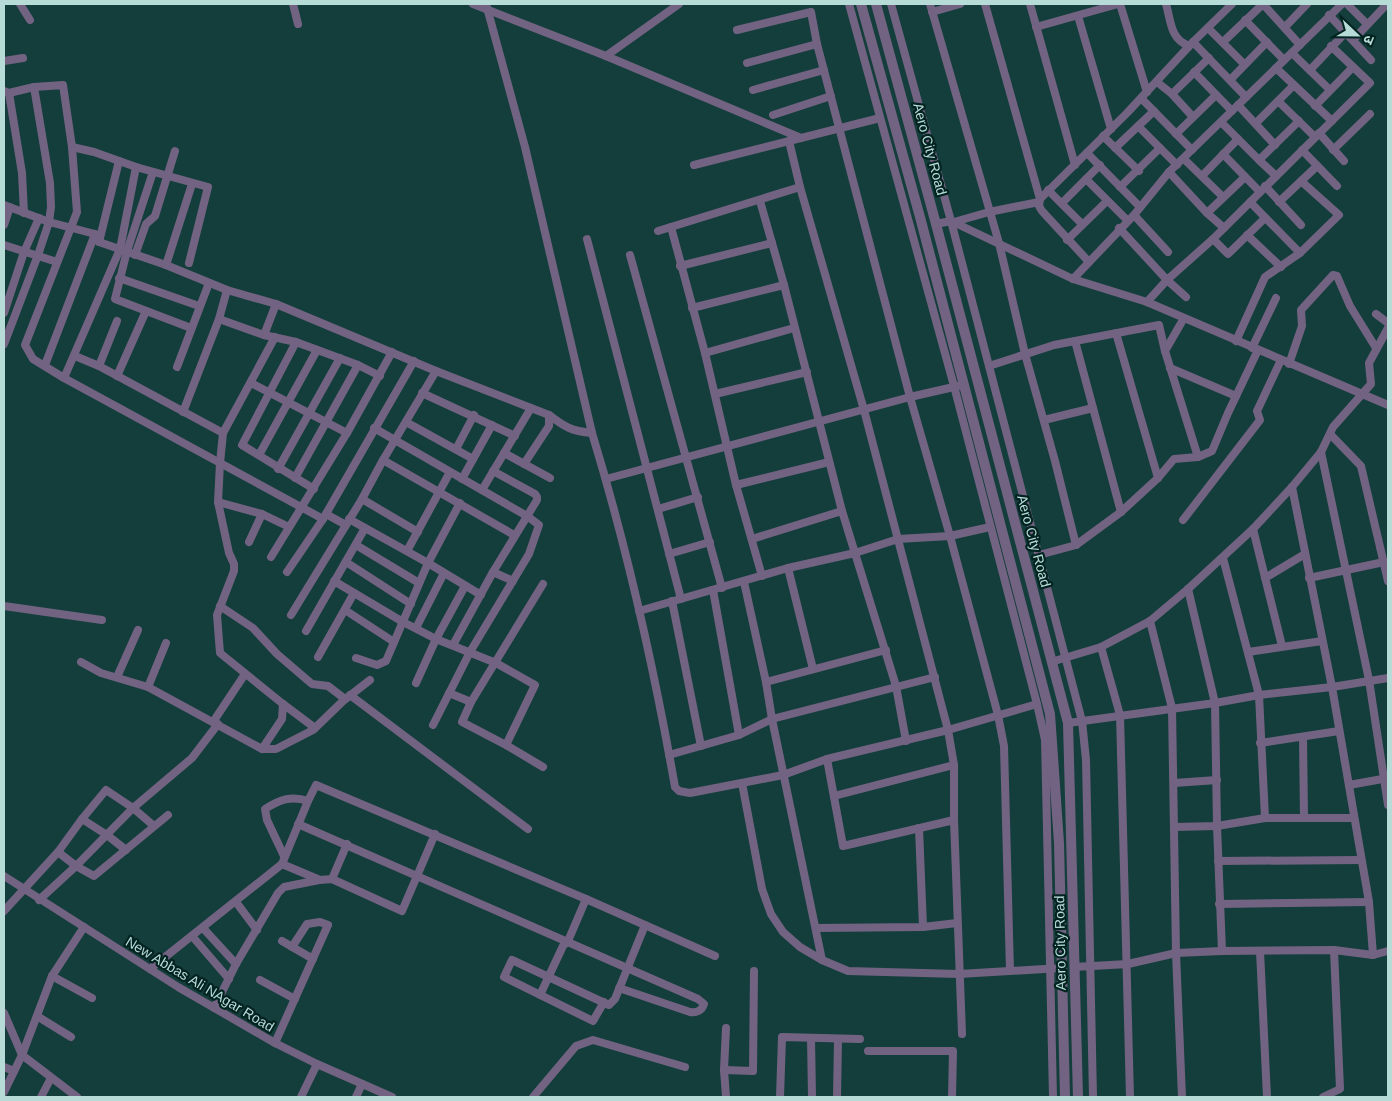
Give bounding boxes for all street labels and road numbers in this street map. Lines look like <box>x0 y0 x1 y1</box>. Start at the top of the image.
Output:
street label: Aero City Road <box>910 101 950 197</box>
street label: Aero City Road <box>1014 493 1054 589</box>
street label: Aero City Road <box>1051 895 1069 991</box>
street label: New Abbas Ali NAgar Road <box>123 933 277 1035</box>

